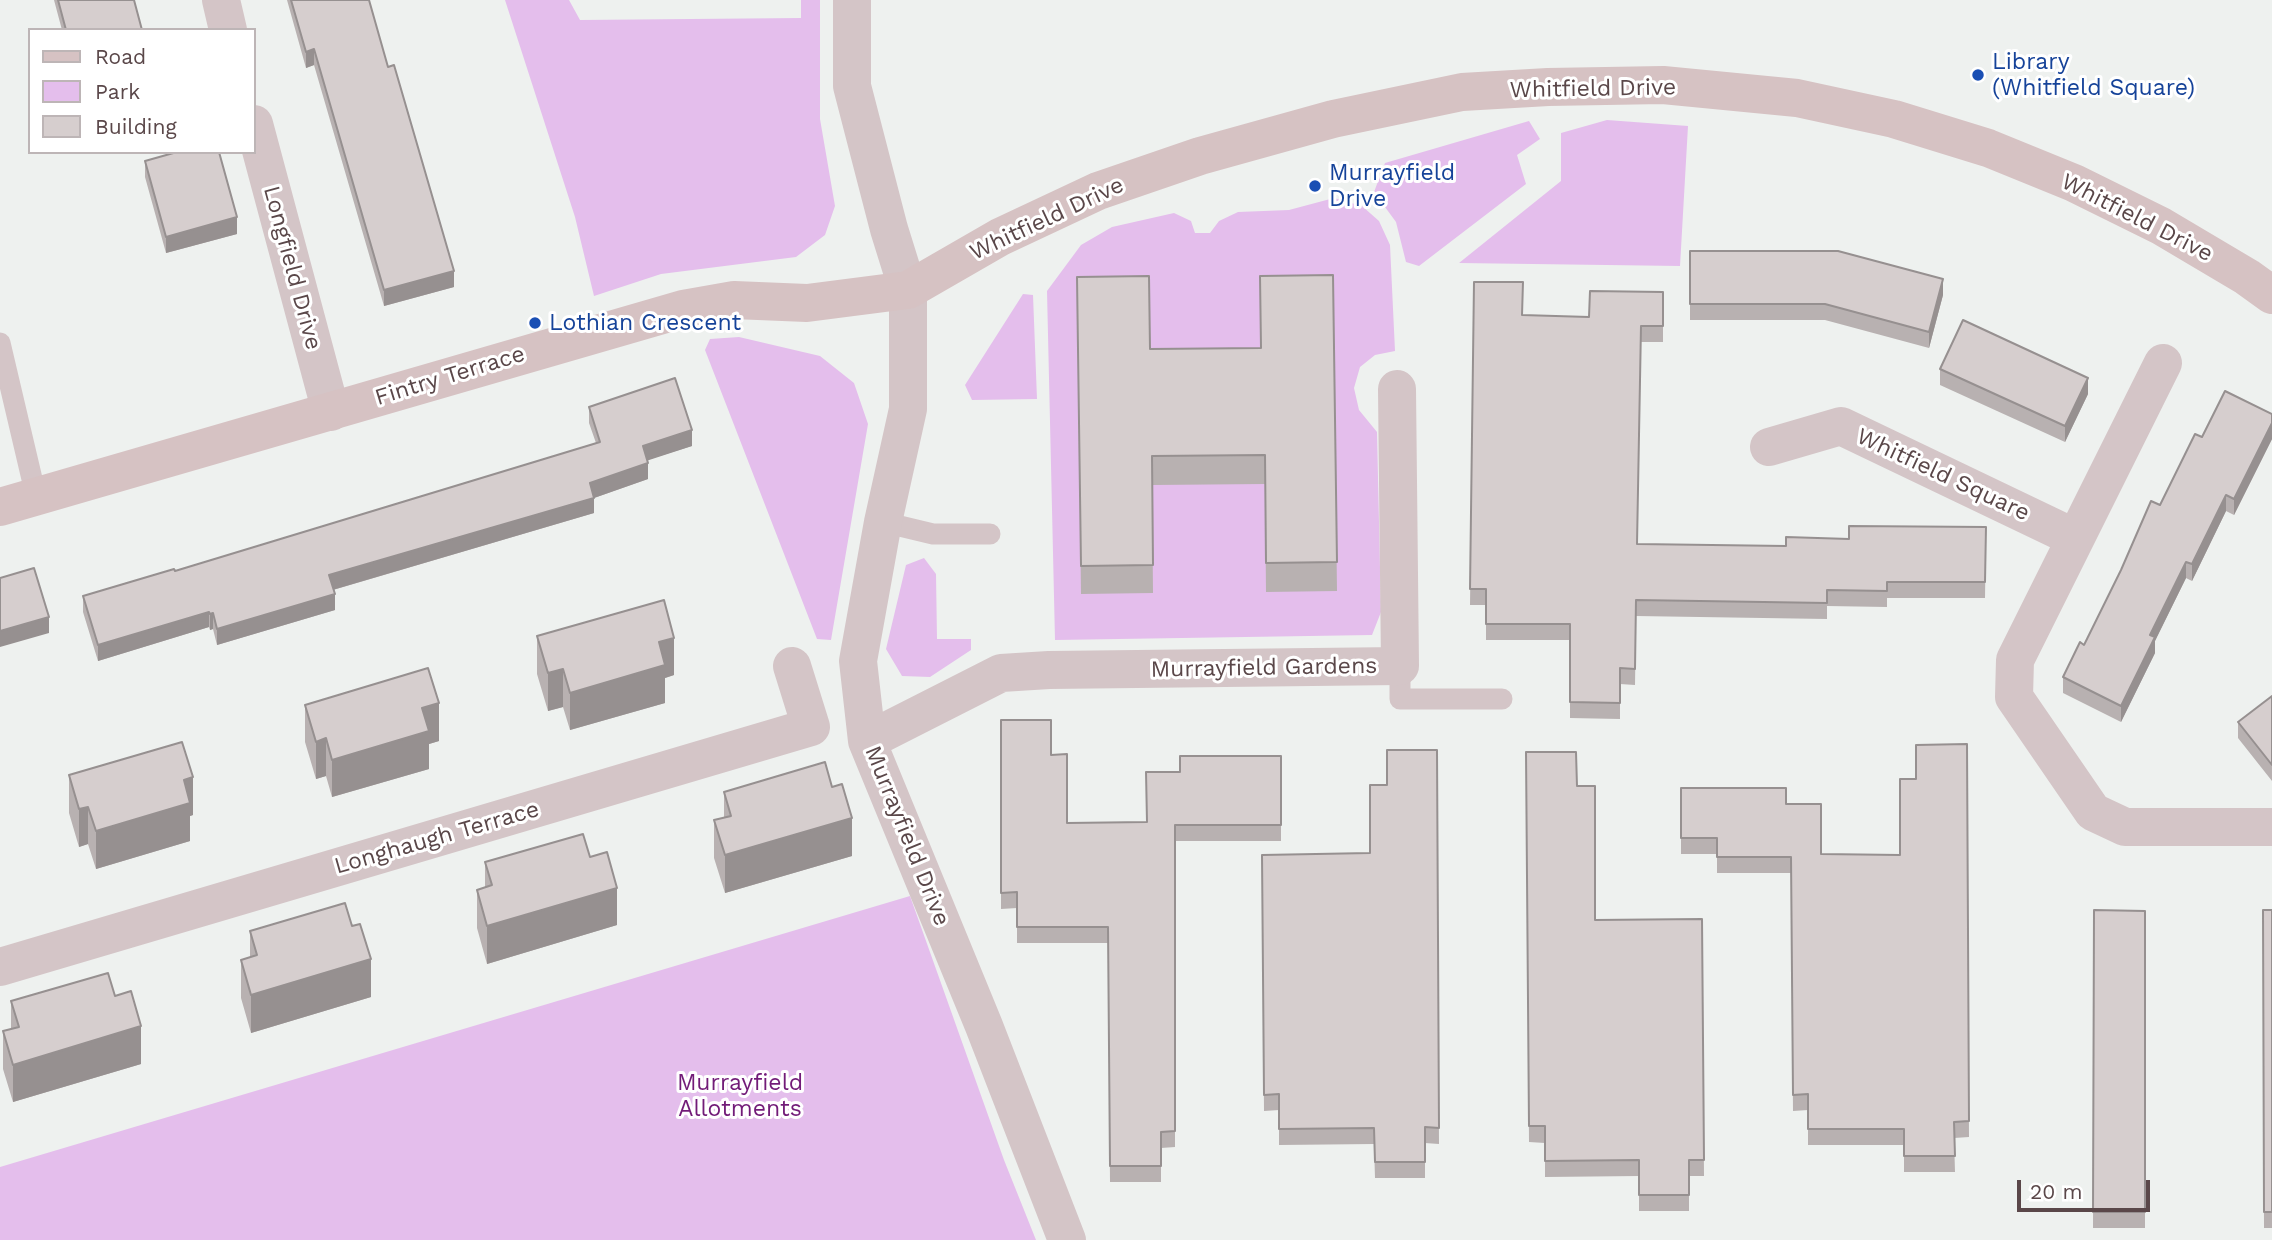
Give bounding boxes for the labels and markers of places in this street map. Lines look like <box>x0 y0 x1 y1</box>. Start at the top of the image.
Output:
place label: Library (Whitfield Square) <box>1992 48 2195 102</box>
marker: Library (Whitfield Square) <box>1970 67 1986 83</box>
place label: Murrayfield Drive <box>1329 159 1455 213</box>
marker: Murrayfield Drive <box>1307 178 1323 194</box>
place label: Lothian Crescent <box>549 309 741 337</box>
marker: Lothian Crescent <box>527 315 543 331</box>

